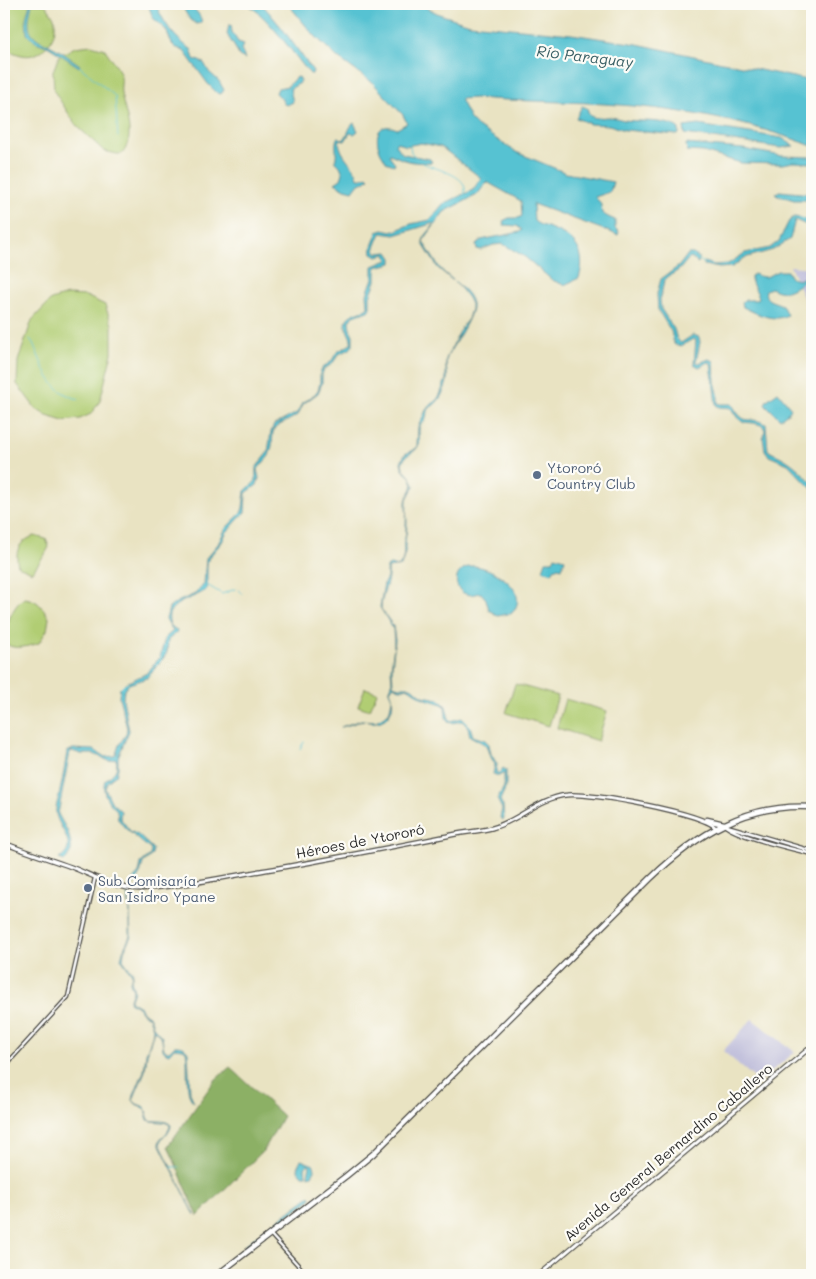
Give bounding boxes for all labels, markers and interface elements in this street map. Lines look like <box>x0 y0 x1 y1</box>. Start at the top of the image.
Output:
water label: Río Paraguay <box>535 40 635 72</box>
place label: Ytororó Country Club <box>547 458 636 493</box>
marker: Ytororó Country Club <box>531 469 543 481</box>
street label: Héroes de Ytororó <box>294 819 426 863</box>
place label: Sub Comisaría San Isidro Ypane <box>98 871 216 906</box>
marker: Sub Comisaría San Isidro Ypane <box>82 882 94 894</box>
street label: Avenida General Bernardino Caballero <box>560 1059 776 1245</box>

